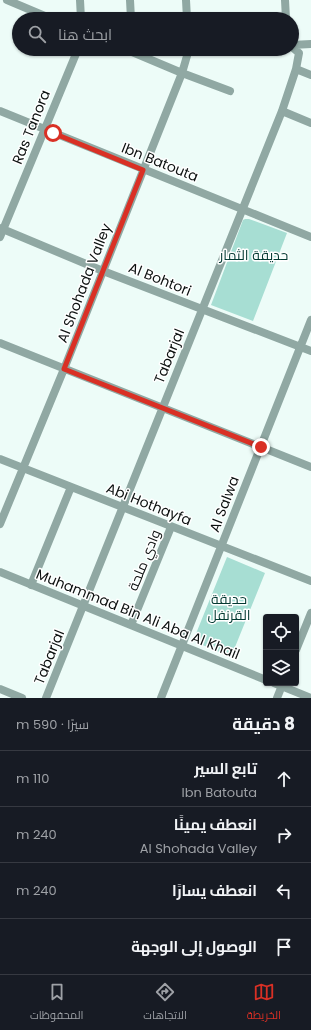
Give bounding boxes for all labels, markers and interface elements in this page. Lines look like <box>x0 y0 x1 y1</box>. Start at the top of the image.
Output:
search box <box>12 12 299 56</box>
icon: search <box>26 23 48 45</box>
text: ابحث هنا <box>58 24 112 45</box>
street label: Ras Tanora <box>7 87 55 167</box>
route start <box>44 124 62 142</box>
street label: Ibn Batouta <box>119 138 201 186</box>
street label: Al Shohada Valley <box>52 220 116 346</box>
park label: حديقة الثمار <box>219 245 288 265</box>
street label: Al Bohtori <box>126 257 194 301</box>
street label: Tabarjal <box>149 326 189 386</box>
route end <box>252 438 270 456</box>
street label: Al Salwa <box>204 473 244 535</box>
street label: Abi Hothayfa <box>103 478 195 530</box>
street label: وادي ملحة <box>123 526 167 594</box>
street label: Muhammad Bin Ali Aba Al Khail <box>33 564 243 664</box>
park label: حديقة القرنفل <box>207 589 251 625</box>
map controls <box>263 614 299 686</box>
button: locate <box>263 614 299 650</box>
street label: Tabarjal <box>29 627 69 687</box>
button: layers <box>263 650 299 686</box>
text: 8 دقيقة <box>232 712 295 736</box>
text: سيرًا · 590 m <box>16 715 89 734</box>
text: تابع السير <box>194 758 257 779</box>
icon: ahead <box>273 768 295 790</box>
text: 110 m <box>16 769 49 788</box>
text: Ibn Batouta <box>182 783 257 802</box>
text: انعطف يمينًا <box>174 814 257 835</box>
icon: right <box>273 824 295 846</box>
text: 240 m <box>16 825 57 844</box>
text: Al Shohada Valley <box>140 839 257 858</box>
text: انعطف يسارًا <box>172 880 257 901</box>
icon: left <box>273 880 295 902</box>
text: 240 m <box>16 881 57 900</box>
text: الوصول إلى الوجهة <box>131 936 257 957</box>
icon: arrive <box>273 936 295 958</box>
tab: المحفوظات <box>30 981 83 1025</box>
tab: الاتجاهات <box>143 981 187 1025</box>
tab: الخريطة <box>247 981 281 1025</box>

